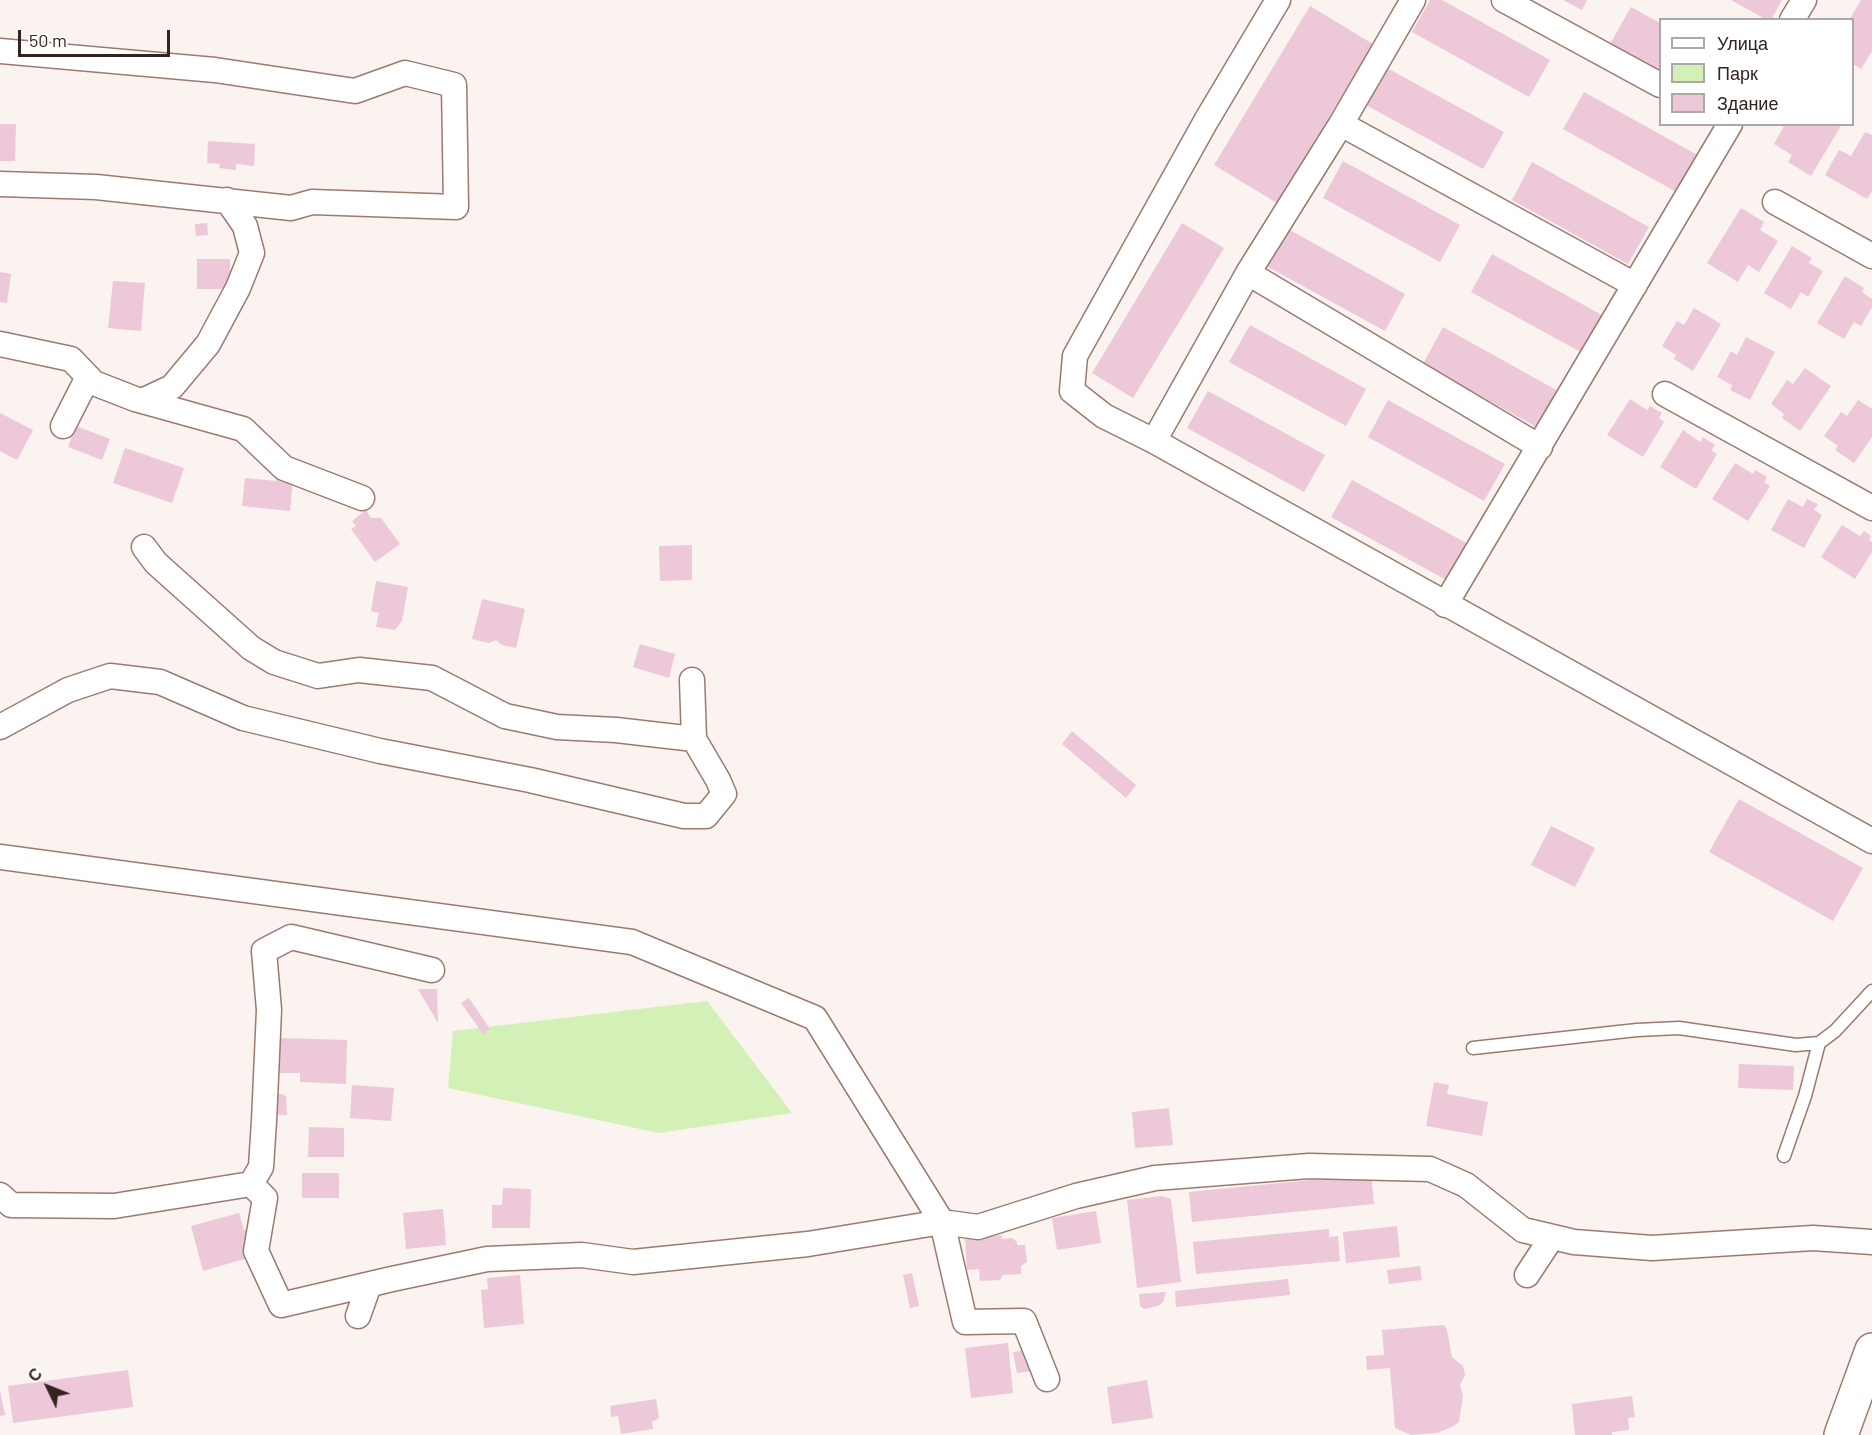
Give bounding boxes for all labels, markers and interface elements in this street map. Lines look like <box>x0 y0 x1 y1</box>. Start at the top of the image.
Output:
scale bar <box>21 18 172 56</box>
legend <box>1659 18 1854 126</box>
text: 50 m <box>29 29 67 51</box>
text: Улица <box>1717 32 1768 54</box>
text: Парк <box>1717 62 1758 84</box>
text: Здание <box>1717 92 1778 114</box>
north arrow <box>18 1357 78 1417</box>
text: С <box>24 1364 45 1385</box>

